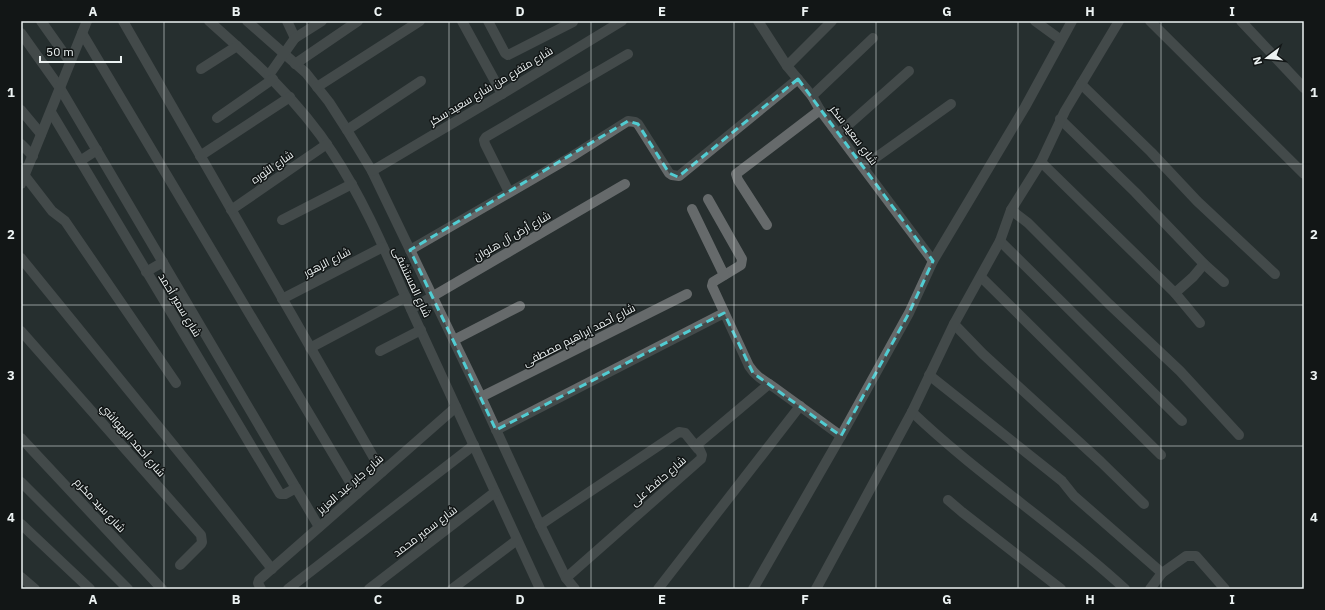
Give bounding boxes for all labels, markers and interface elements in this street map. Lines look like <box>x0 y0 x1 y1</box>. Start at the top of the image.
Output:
text: A <box>89 3 98 20</box>
text: B <box>232 3 241 20</box>
text: C <box>374 3 383 20</box>
text: D <box>515 3 525 20</box>
text: E <box>658 3 666 20</box>
text: F <box>801 3 809 20</box>
text: G <box>942 3 952 20</box>
text: H <box>1085 3 1095 20</box>
text: I <box>1229 3 1235 20</box>
scale bar <box>40 38 121 64</box>
north arrow <box>1247 38 1287 78</box>
street label: شارع متفرع من شارع سعيد سكر <box>426 43 556 130</box>
text: 50 m <box>46 44 74 59</box>
text: N <box>1250 55 1265 67</box>
text: 1 <box>7 84 15 101</box>
text: 1 <box>1310 84 1318 101</box>
street label: شارع سعيد سكر <box>826 101 881 168</box>
street label: شارع الثوره <box>248 147 297 188</box>
street label: شارع أرض آل هلوان <box>471 208 554 265</box>
text: 2 <box>7 226 15 243</box>
text: 2 <box>1310 226 1318 243</box>
street label: شارع الزهور <box>300 244 353 281</box>
street label: شارع المستشفى <box>389 245 434 320</box>
street label: شارع سمير أحمد <box>155 271 205 340</box>
street label: شارع أحمد إبراهيم مصطفى <box>520 301 638 370</box>
text: 3 <box>7 367 15 384</box>
text: 3 <box>1310 367 1318 384</box>
street label: شارع أحمد البهواشي <box>97 401 169 480</box>
street label: شارع جابر عبد العزيز <box>313 451 387 518</box>
street label: شارع حافظ على <box>627 453 689 510</box>
street label: شارع سيد مكرم <box>71 475 129 536</box>
street label: شارع سمير محمد <box>390 502 460 560</box>
text: 4 <box>7 509 15 526</box>
text: 4 <box>1310 509 1318 526</box>
text: A <box>89 591 98 608</box>
text: B <box>232 591 241 608</box>
text: C <box>374 591 383 608</box>
text: D <box>515 591 525 608</box>
text: E <box>658 591 666 608</box>
text: F <box>801 591 809 608</box>
text: G <box>942 591 952 608</box>
text: H <box>1085 591 1095 608</box>
text: I <box>1229 591 1235 608</box>

